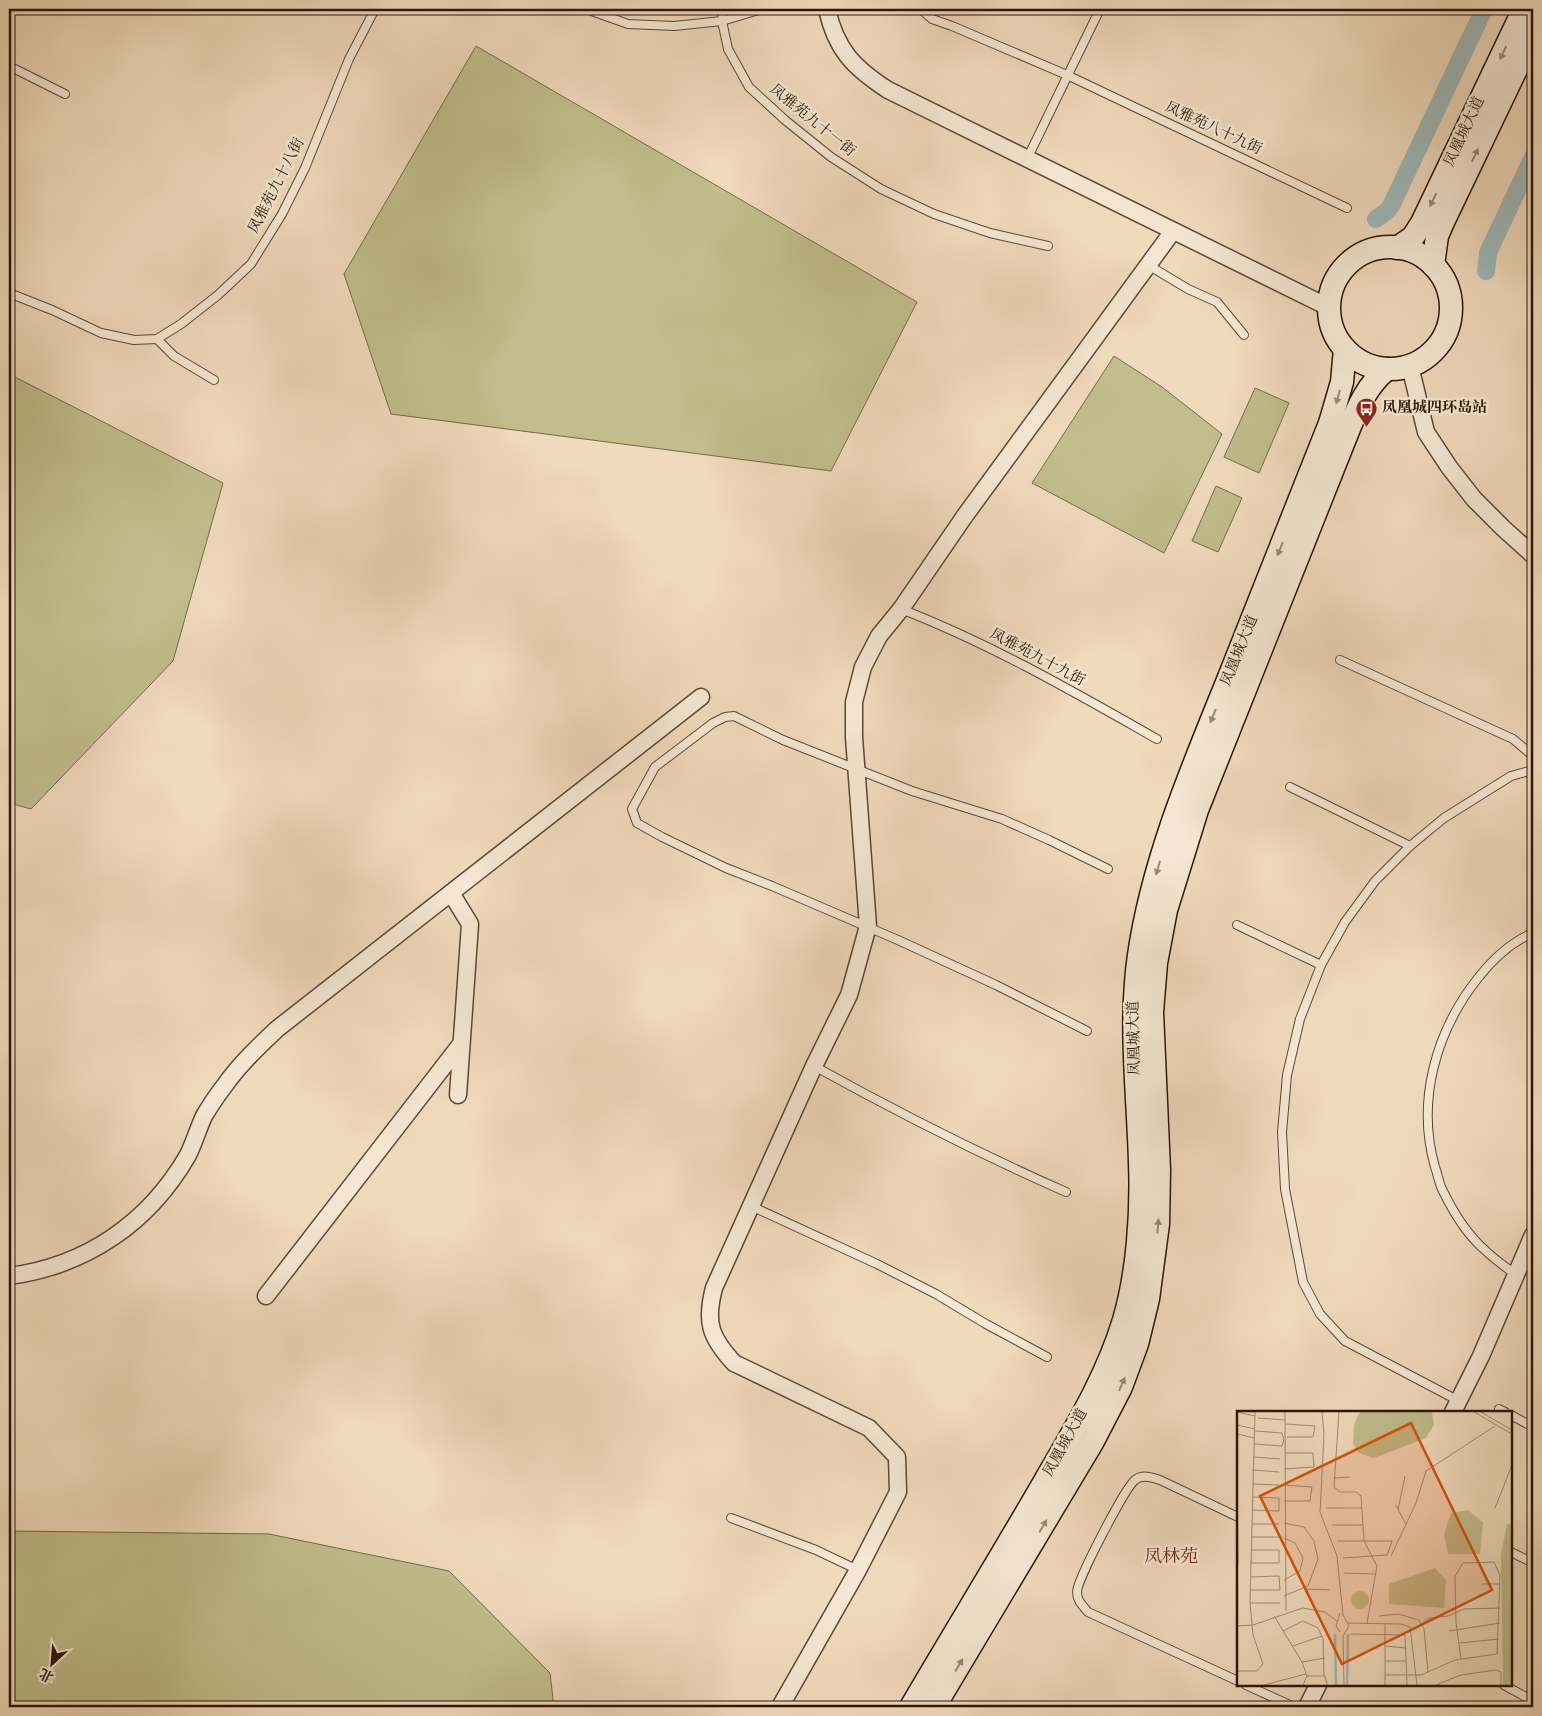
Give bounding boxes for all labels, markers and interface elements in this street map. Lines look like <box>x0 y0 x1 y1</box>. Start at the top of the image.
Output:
one-way arrow <box>1499 46 1507 60</box>
street label: 凤雅苑九十一街 <box>765 80 859 162</box>
street label: 凤凰城大道 <box>1440 94 1490 170</box>
street label: 凤雅苑八十九街 <box>1161 97 1265 161</box>
street label: 凤雅苑九十八街 <box>244 134 310 238</box>
one-way arrow <box>1471 148 1479 162</box>
one-way arrow <box>1429 192 1437 207</box>
one-way arrow <box>1334 390 1342 405</box>
bus stop icon: 凤凰城四环岛站 <box>1354 396 1378 427</box>
place label: 凤凰城四环岛站 <box>1382 398 1487 419</box>
one-way arrow <box>1276 542 1284 556</box>
street label: 凤凰城大道 <box>1216 612 1264 690</box>
street label: 凤雅苑九十九街 <box>986 624 1088 692</box>
one-way arrow <box>1209 709 1217 723</box>
one-way arrow <box>1153 861 1161 876</box>
street label: 凤凰城大道 <box>1124 1000 1146 1076</box>
one-way arrow <box>1154 1218 1162 1234</box>
one-way arrow <box>1118 1377 1126 1391</box>
street label: 凤凰城大道 <box>1039 1405 1093 1481</box>
inset map <box>1237 1411 1512 1686</box>
one-way arrow <box>1038 1519 1047 1532</box>
district label: 凤林苑 <box>1144 1545 1198 1570</box>
north arrow <box>28 1638 78 1688</box>
one-way arrow <box>955 1659 964 1672</box>
text: 北 <box>37 1663 57 1686</box>

